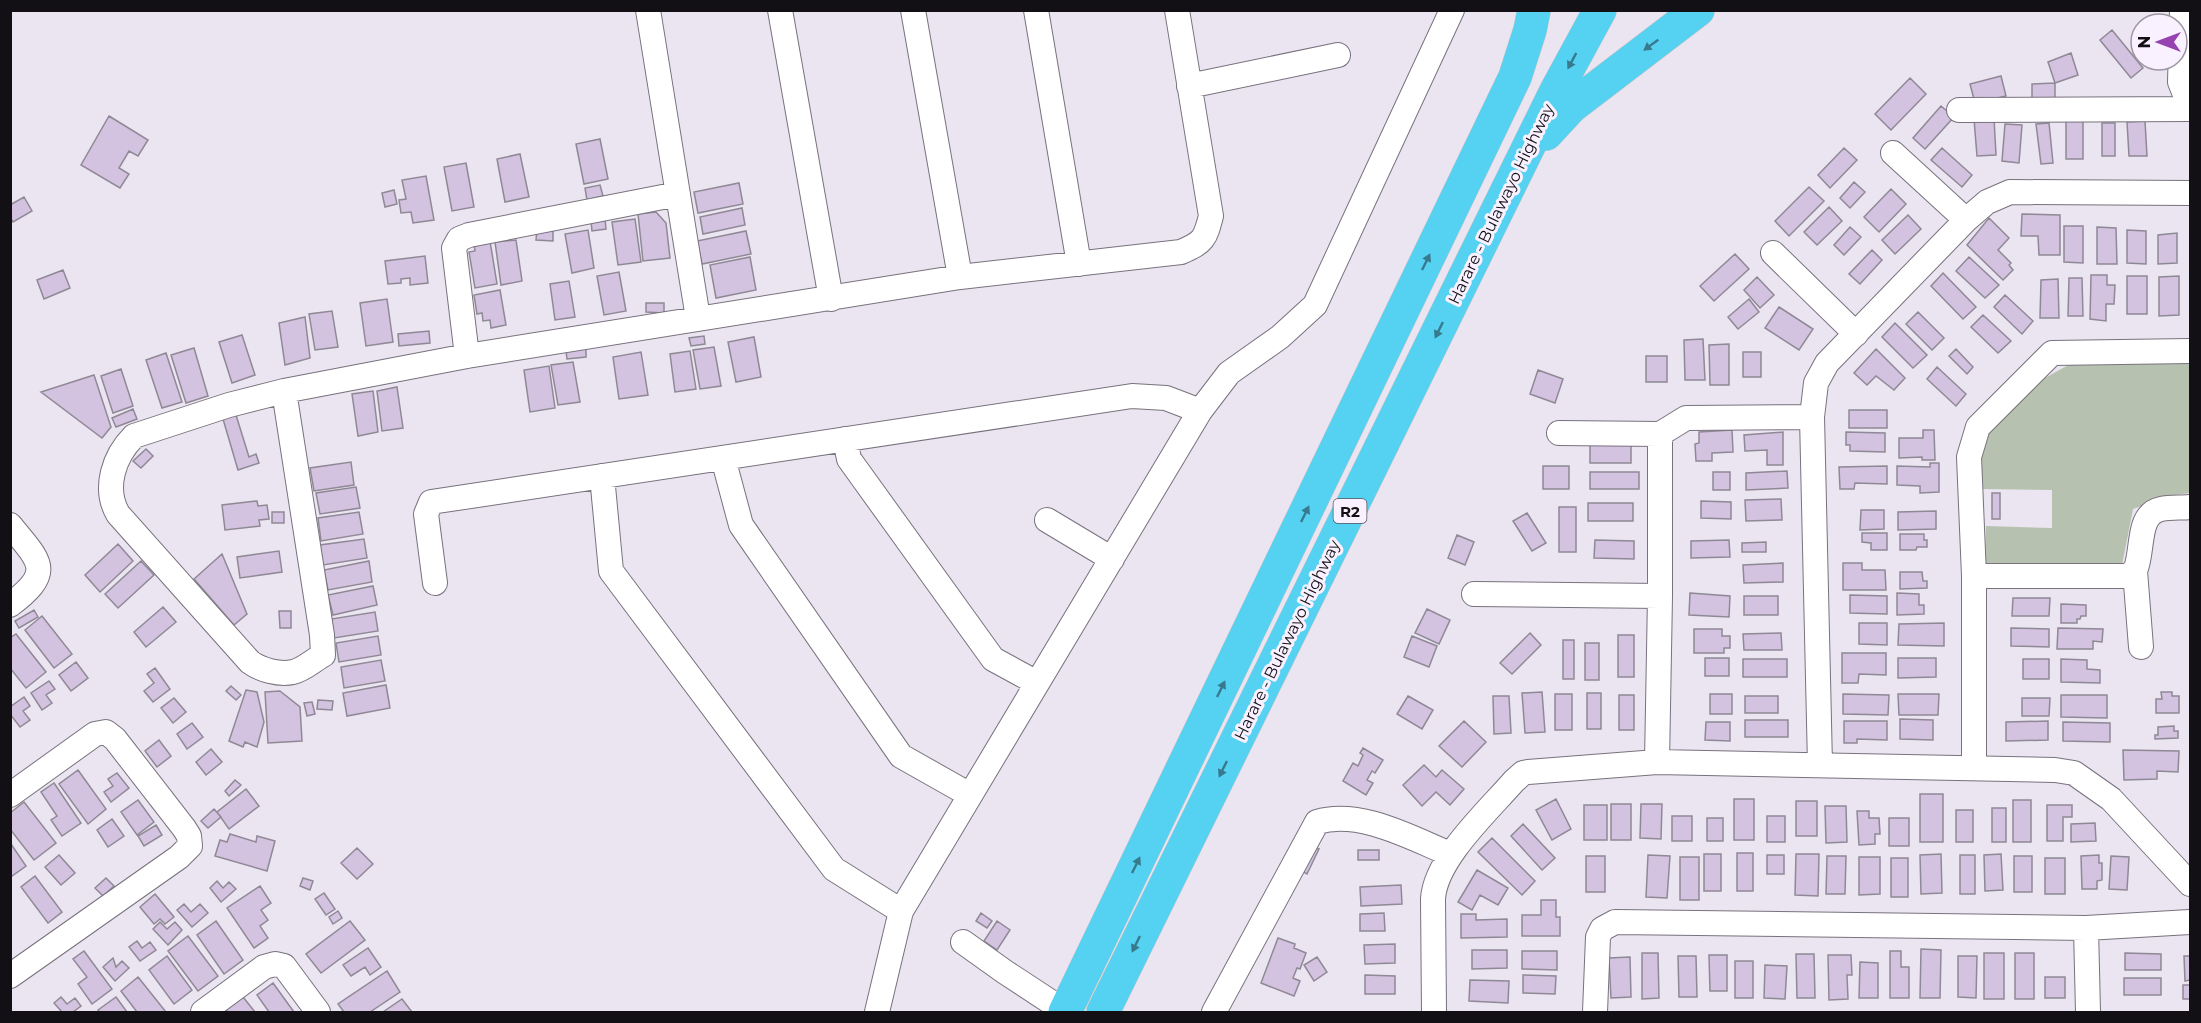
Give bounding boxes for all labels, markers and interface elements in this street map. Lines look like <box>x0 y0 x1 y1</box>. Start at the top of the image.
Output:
north arrow <box>2129 12 2189 72</box>
text: N <box>2135 36 2154 48</box>
one-way arrow <box>1643 39 1659 51</box>
one-way arrow <box>1567 53 1577 70</box>
street label: Harare - Bulawayo Highway <box>1444 100 1558 307</box>
one-way arrow <box>1421 254 1430 271</box>
one-way arrow <box>1434 322 1443 339</box>
road number: R2 <box>1334 499 1366 523</box>
one-way arrow <box>1300 505 1310 522</box>
street label: Harare - Bulawayo Highway <box>1230 536 1344 743</box>
one-way arrow <box>1216 681 1225 698</box>
one-way arrow <box>1218 761 1228 778</box>
one-way arrow <box>1132 857 1141 874</box>
one-way arrow <box>1132 935 1141 952</box>

